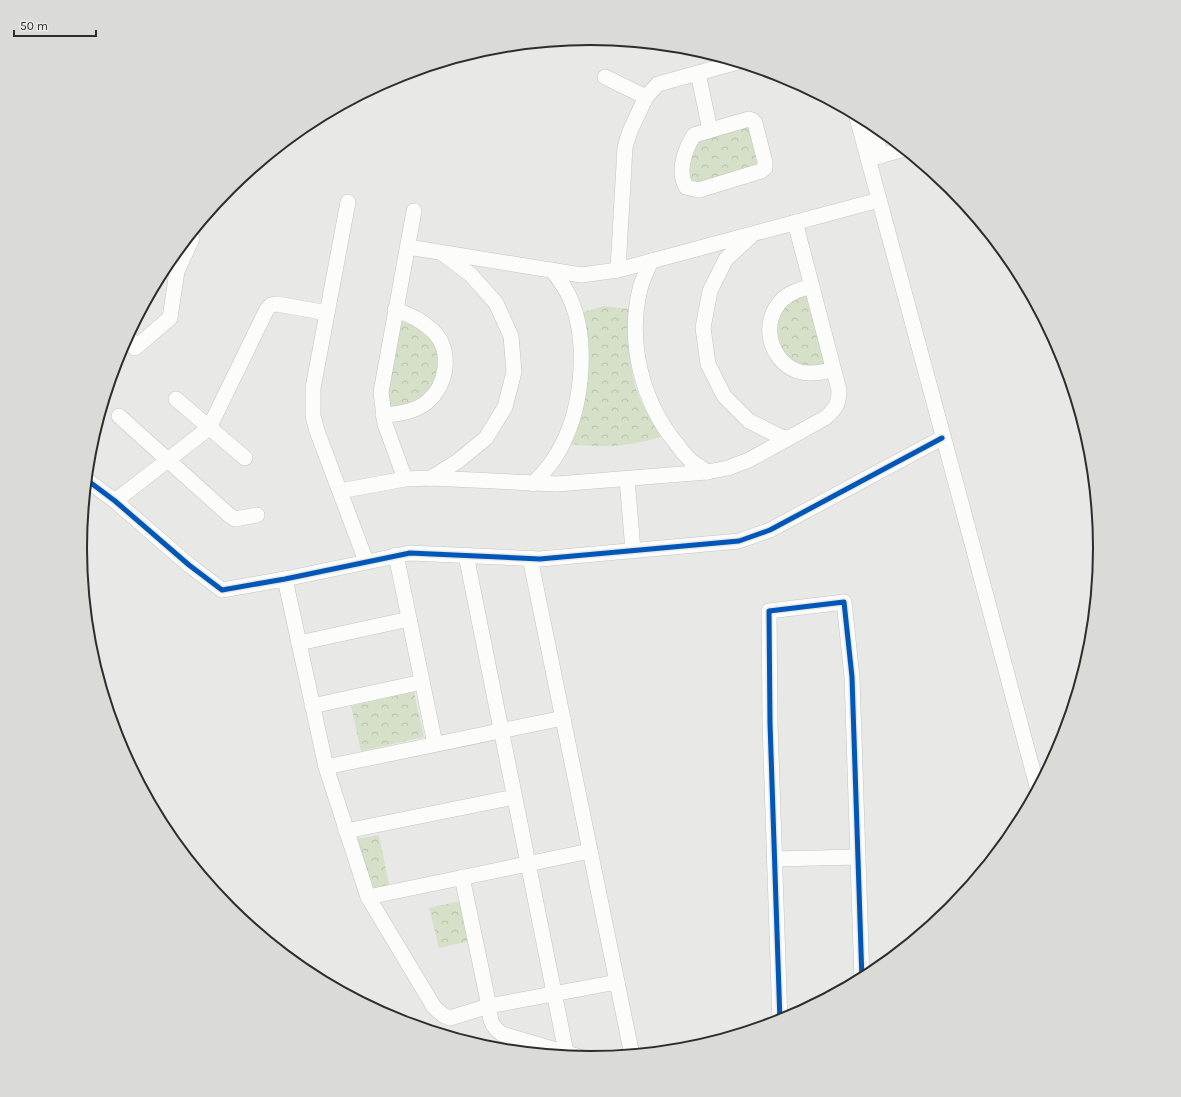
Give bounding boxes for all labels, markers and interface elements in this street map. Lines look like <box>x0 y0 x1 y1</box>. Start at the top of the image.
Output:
scale bar <box>14 12 96 38</box>
text: 50 m <box>20 19 48 33</box>

